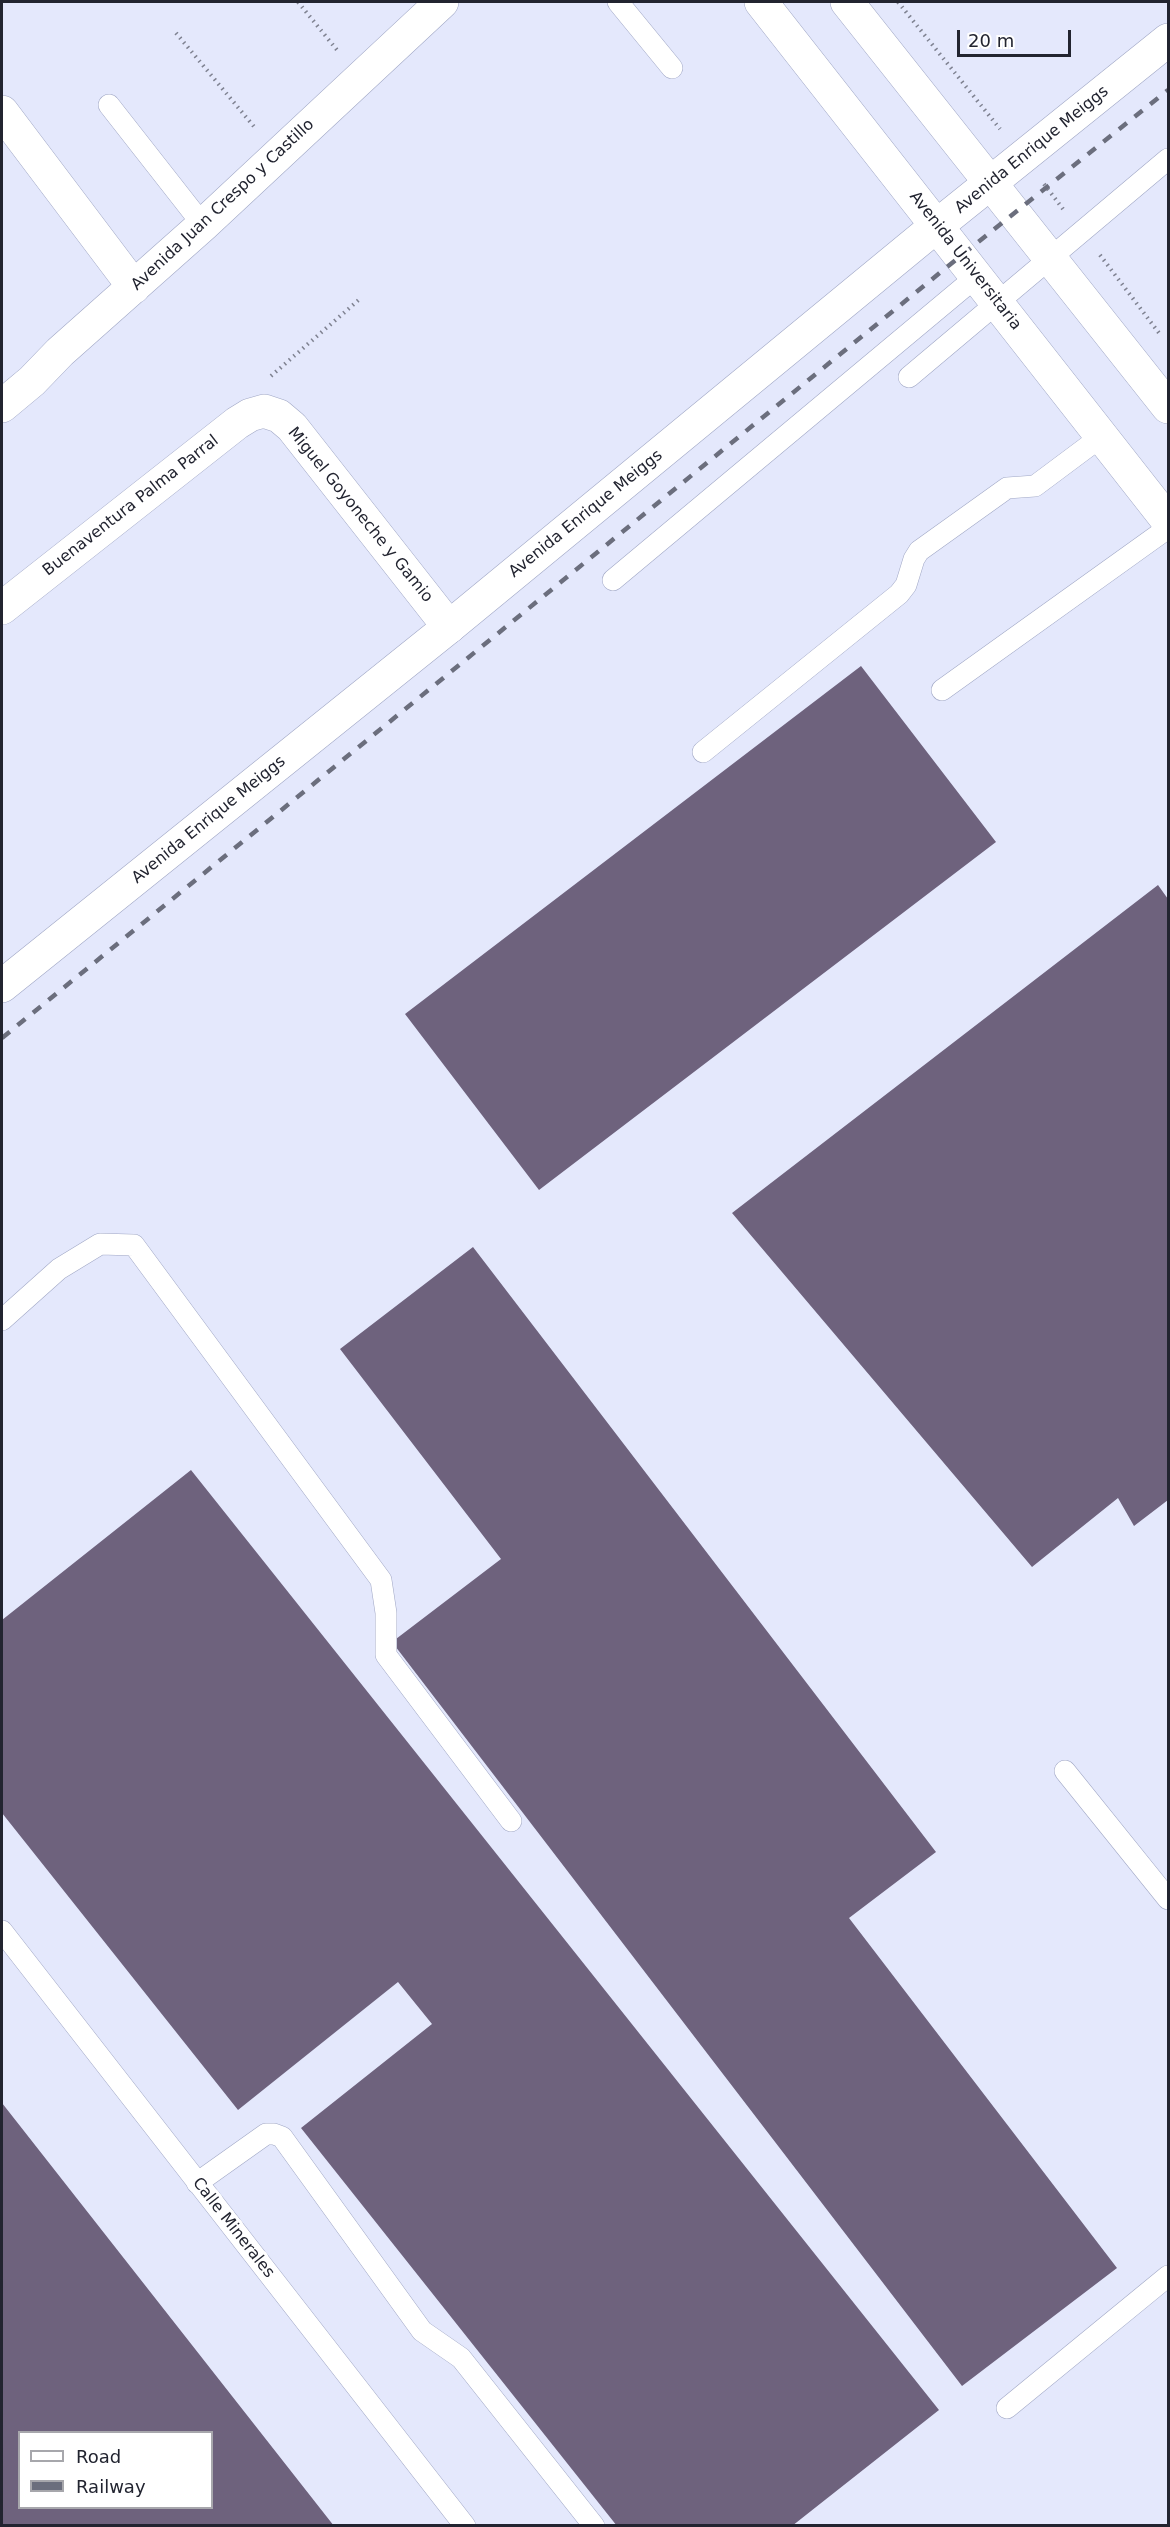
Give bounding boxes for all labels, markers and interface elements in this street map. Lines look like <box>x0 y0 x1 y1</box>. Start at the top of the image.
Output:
scale bar <box>960 18 1074 56</box>
text: 20 m <box>968 30 1014 51</box>
street label: Avenida Enrique Meiggs <box>951 82 1113 218</box>
street label: Avenida Juan Crespo y Castillo <box>128 115 318 295</box>
street label: Avenida Universitaria <box>905 188 1025 334</box>
street label: Miguel Goyoneche y Gamio <box>283 424 437 606</box>
street label: Buenaventura Palma Parral <box>39 431 223 581</box>
street label: Avenida Enrique Meiggs <box>505 446 667 582</box>
street label: Avenida Enrique Meiggs <box>128 752 290 888</box>
street label: Calle Minerales <box>188 2174 278 2282</box>
legend <box>18 2431 213 2509</box>
text: Road <box>76 2446 121 2467</box>
text: Railway <box>76 2476 146 2497</box>

